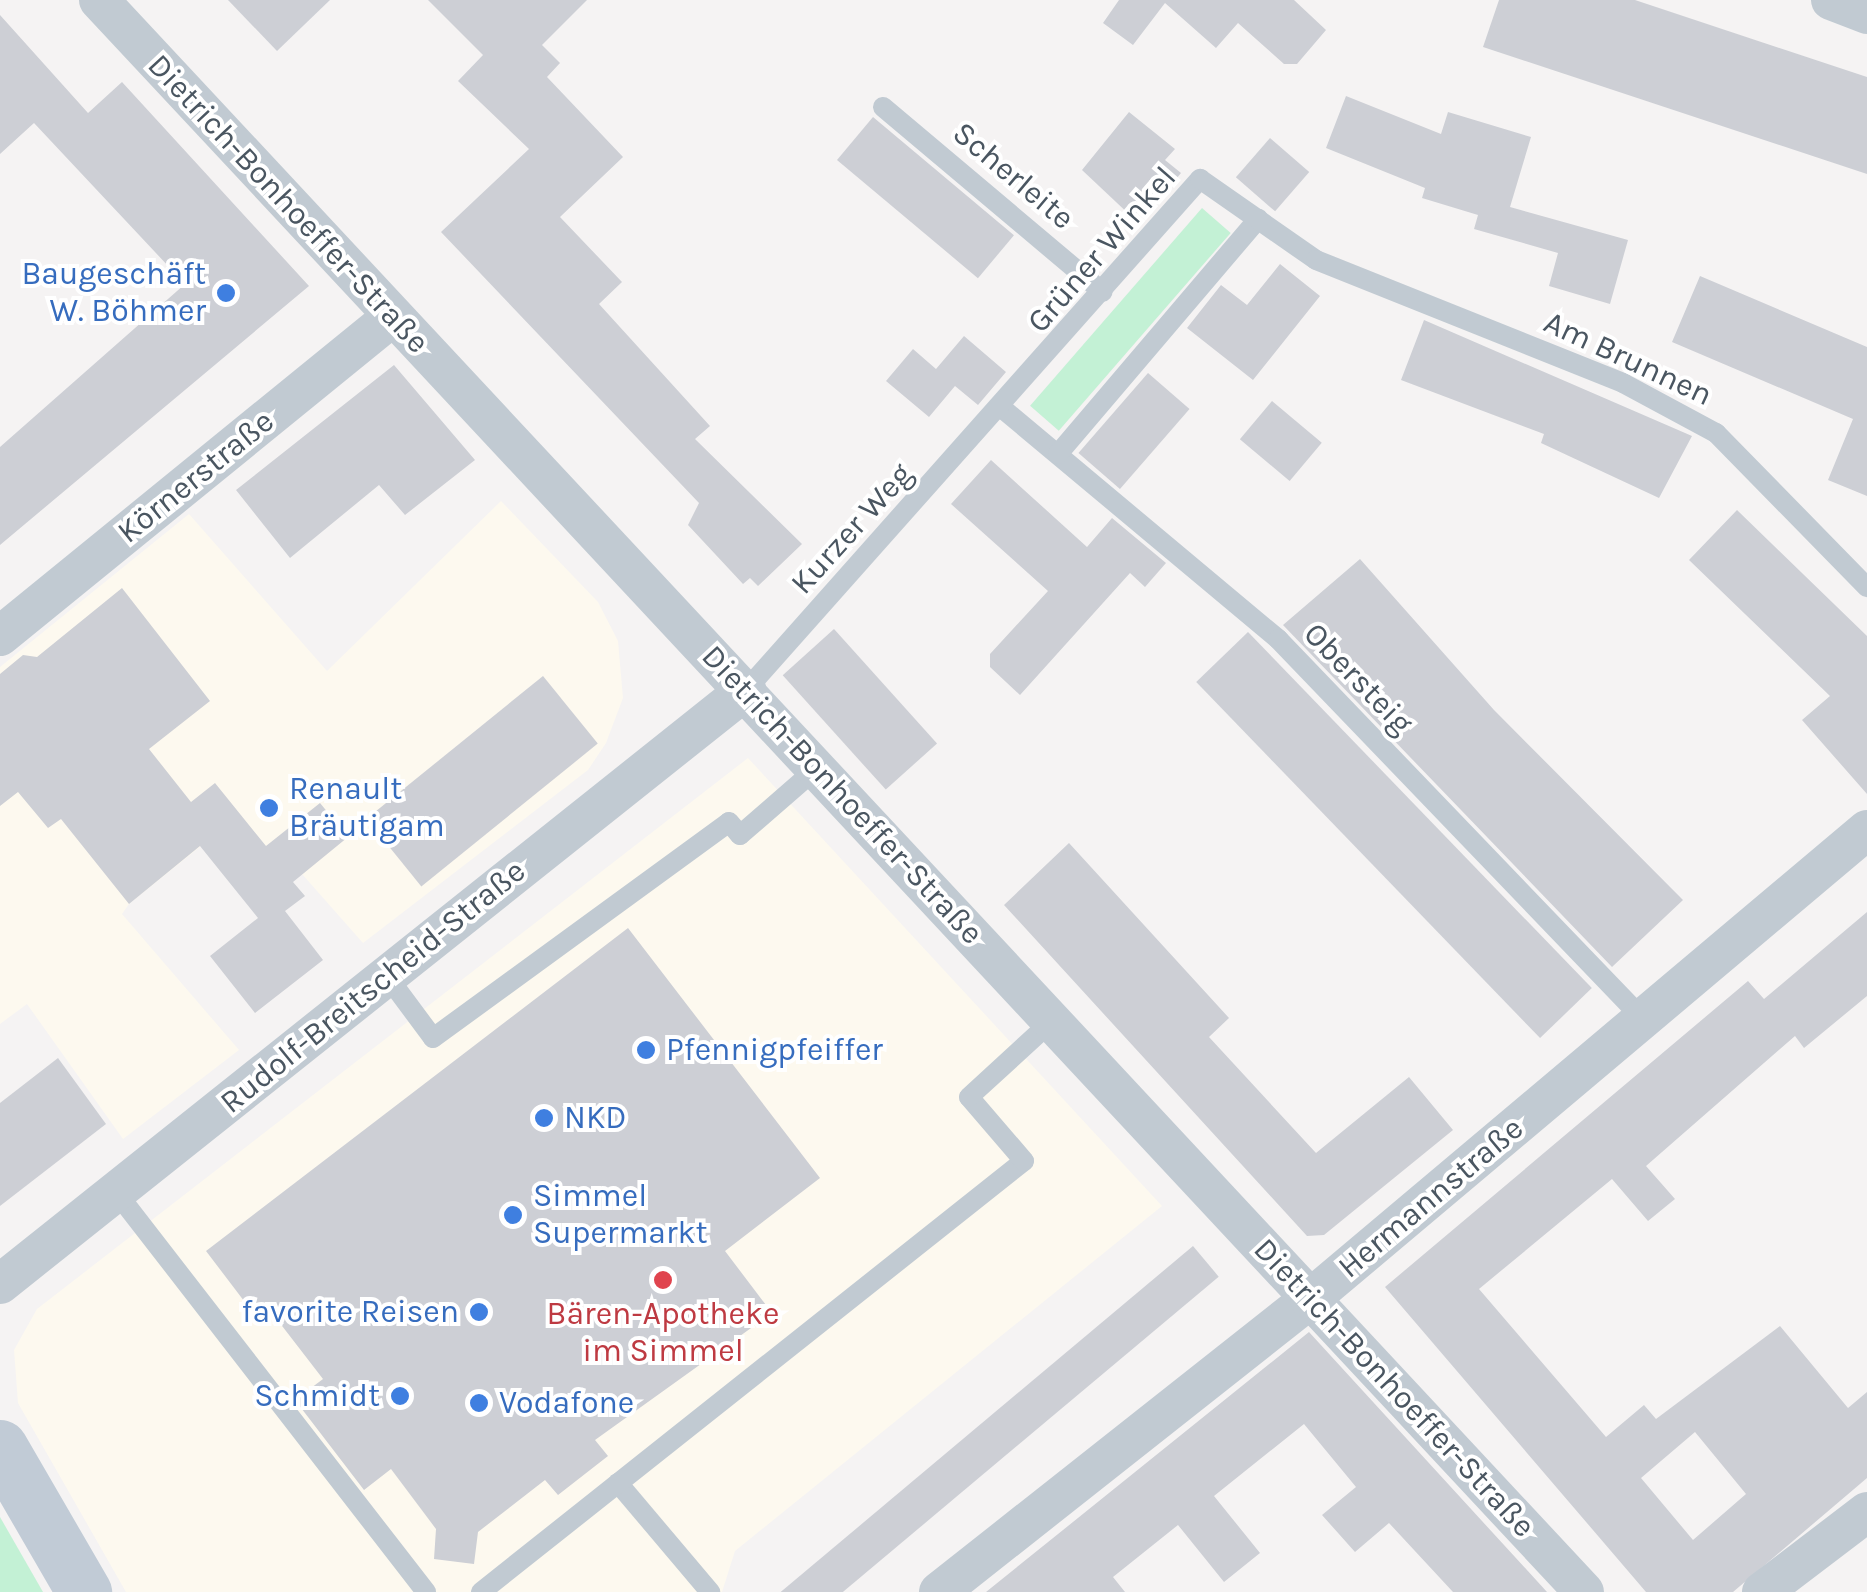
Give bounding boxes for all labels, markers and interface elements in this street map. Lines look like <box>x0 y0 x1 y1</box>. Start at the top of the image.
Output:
street label: Dietrich-Bonhoeffer-Straße <box>139 47 437 361</box>
street label: Scherleite <box>945 114 1081 238</box>
street label: Grüner Winkel <box>1019 159 1185 341</box>
place label: Baugeschäft W. Böhmer <box>21 256 206 331</box>
marker: Baugeschäft W. Böhmer <box>215 282 237 304</box>
street label: Am Brunnen <box>1538 303 1718 415</box>
street label: Körnerstraße <box>110 402 282 552</box>
street label: Kurzer Weg <box>783 455 921 603</box>
street label: Obersteig <box>1295 615 1421 743</box>
street label: Dietrich-Bonhoeffer-Straße <box>693 638 991 952</box>
place label: Renault Bräutigam <box>289 771 445 846</box>
marker: Renault Bräutigam <box>258 797 280 819</box>
street label: Rudolf-Breitscheid-Straße <box>213 852 533 1122</box>
place label: Pfennigpfeiffer <box>666 1031 883 1069</box>
marker: Pfennigpfeiffer <box>635 1039 657 1061</box>
place label: NKD <box>564 1099 626 1137</box>
marker: NKD <box>533 1107 555 1129</box>
street label: Hermannstraße <box>1331 1109 1531 1287</box>
place label: Simmel Supermarkt <box>533 1178 708 1253</box>
marker: Simmel Supermarkt <box>502 1204 524 1226</box>
street label: Dietrich-Bonhoeffer-Straße <box>1245 1231 1543 1545</box>
marker: Bären-Apotheke im Simmel <box>652 1269 674 1291</box>
place label: favorite Reisen <box>242 1293 459 1331</box>
place label: Bären-Apotheke im Simmel <box>547 1296 779 1371</box>
marker: favorite Reisen <box>468 1301 490 1323</box>
place label: Schmidt <box>254 1377 380 1415</box>
place label: Vodafone <box>499 1384 634 1422</box>
marker: Schmidt <box>389 1385 411 1407</box>
marker: Vodafone <box>468 1392 490 1414</box>

